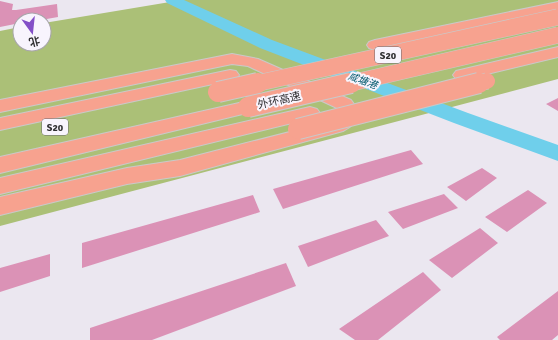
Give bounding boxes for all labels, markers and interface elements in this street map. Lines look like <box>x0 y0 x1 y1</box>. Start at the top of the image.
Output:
north arrow <box>12 12 52 52</box>
text: 北 <box>27 33 41 49</box>
road number: S20 <box>375 47 401 63</box>
water label: 咸塘港 <box>347 70 381 92</box>
street label: 外环高速 <box>256 89 302 112</box>
road number: S20 <box>42 119 68 135</box>

